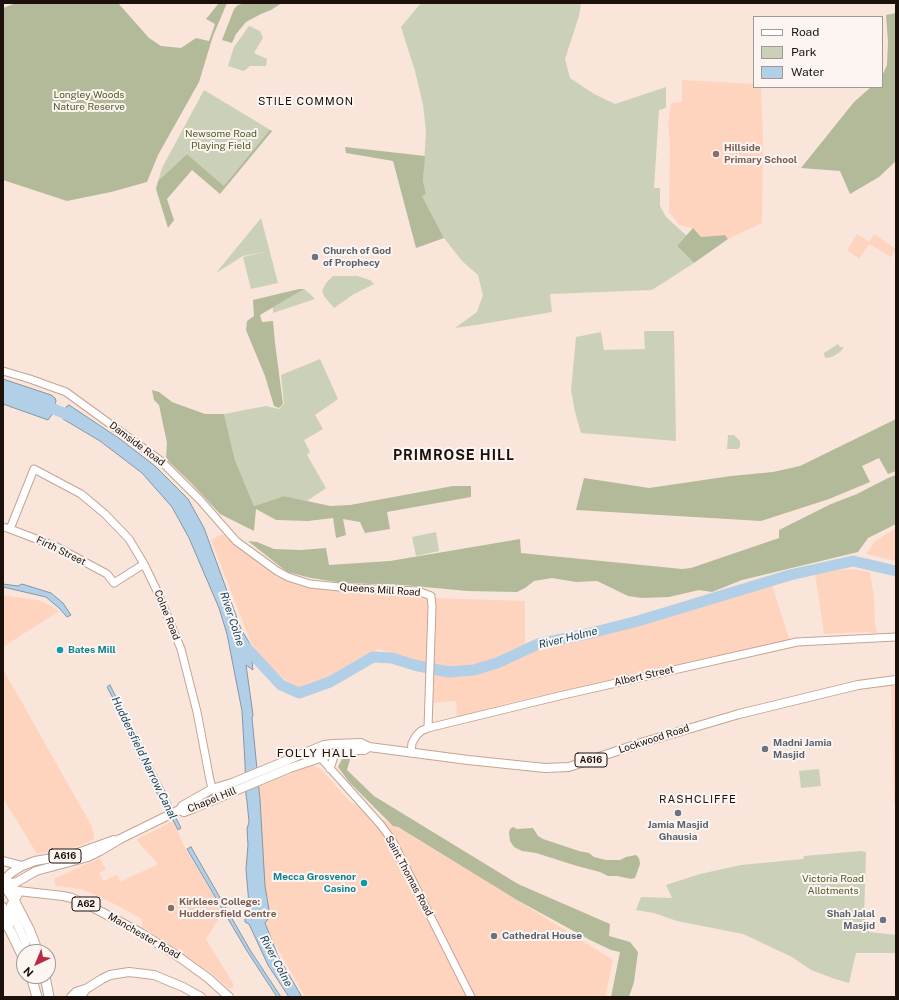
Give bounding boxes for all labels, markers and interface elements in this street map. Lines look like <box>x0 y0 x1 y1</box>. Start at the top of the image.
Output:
legend <box>753 16 883 88</box>
text: Road <box>791 25 819 39</box>
text: Park <box>791 45 817 59</box>
text: Water <box>791 65 824 79</box>
park label: Longley Woods Nature Reserve <box>53 89 125 112</box>
district label: STILE COMMON <box>258 95 354 109</box>
park label: Newsome Road Playing Field <box>185 128 257 152</box>
place label: Hillside Primary School <box>724 142 797 166</box>
marker: Hillside Primary School <box>711 149 721 159</box>
place label: Church of God of Prophecy <box>323 245 391 268</box>
marker: Church of God of Prophecy <box>310 252 320 262</box>
street label: Damside Road <box>107 419 167 469</box>
district label: PRIMROSE HILL <box>393 448 515 464</box>
street label: Firth Street <box>34 534 88 568</box>
street label: Queens Mill Road <box>339 581 421 599</box>
street label: Colne Road <box>152 588 182 642</box>
water label: River Colne <box>217 590 247 648</box>
water label: River Holme <box>537 624 599 652</box>
place label: Bates Mill <box>68 644 116 656</box>
marker: Bates Mill <box>55 645 65 655</box>
street label: Albert Street <box>613 663 675 689</box>
water label: Huddersfield Narrow Canal <box>109 695 179 821</box>
street label: Lockwood Road <box>617 722 691 756</box>
place label: Madni Jamia Masjid <box>773 737 832 760</box>
marker: Madni Jamia Masjid <box>760 744 770 754</box>
district label: FOLLY HALL <box>277 746 357 760</box>
road number: A616 <box>575 753 607 767</box>
street label: Chapel Hill <box>186 785 238 815</box>
district label: RASHCLIFFE <box>659 793 737 807</box>
marker: Jamia Masjid Ghausia <box>673 808 683 818</box>
place label: Jamia Masjid Ghausia <box>648 819 708 842</box>
street label: Saint Thomas Road <box>383 834 435 918</box>
road number: A616 <box>49 849 81 863</box>
place label: Mecca Grosvenor Casino <box>273 871 356 894</box>
park label: Victoria Road Allotments <box>802 873 864 896</box>
marker: Mecca Grosvenor Casino <box>359 878 369 888</box>
place label: Kirklees College: Huddersfield Centre <box>179 896 276 920</box>
road number: A62 <box>72 897 100 911</box>
marker: Kirklees College: Huddersfield Centre <box>166 903 176 913</box>
place label: Shah Jalal Masjid <box>826 908 875 932</box>
street label: Manchester Road <box>106 910 182 962</box>
marker: Shah Jalal Masjid <box>878 915 888 925</box>
place label: Cathedral House <box>502 930 582 942</box>
marker: Cathedral House <box>489 931 499 941</box>
water label: River Colne <box>257 933 295 989</box>
north arrow <box>16 944 56 984</box>
text: N <box>21 965 36 979</box>

